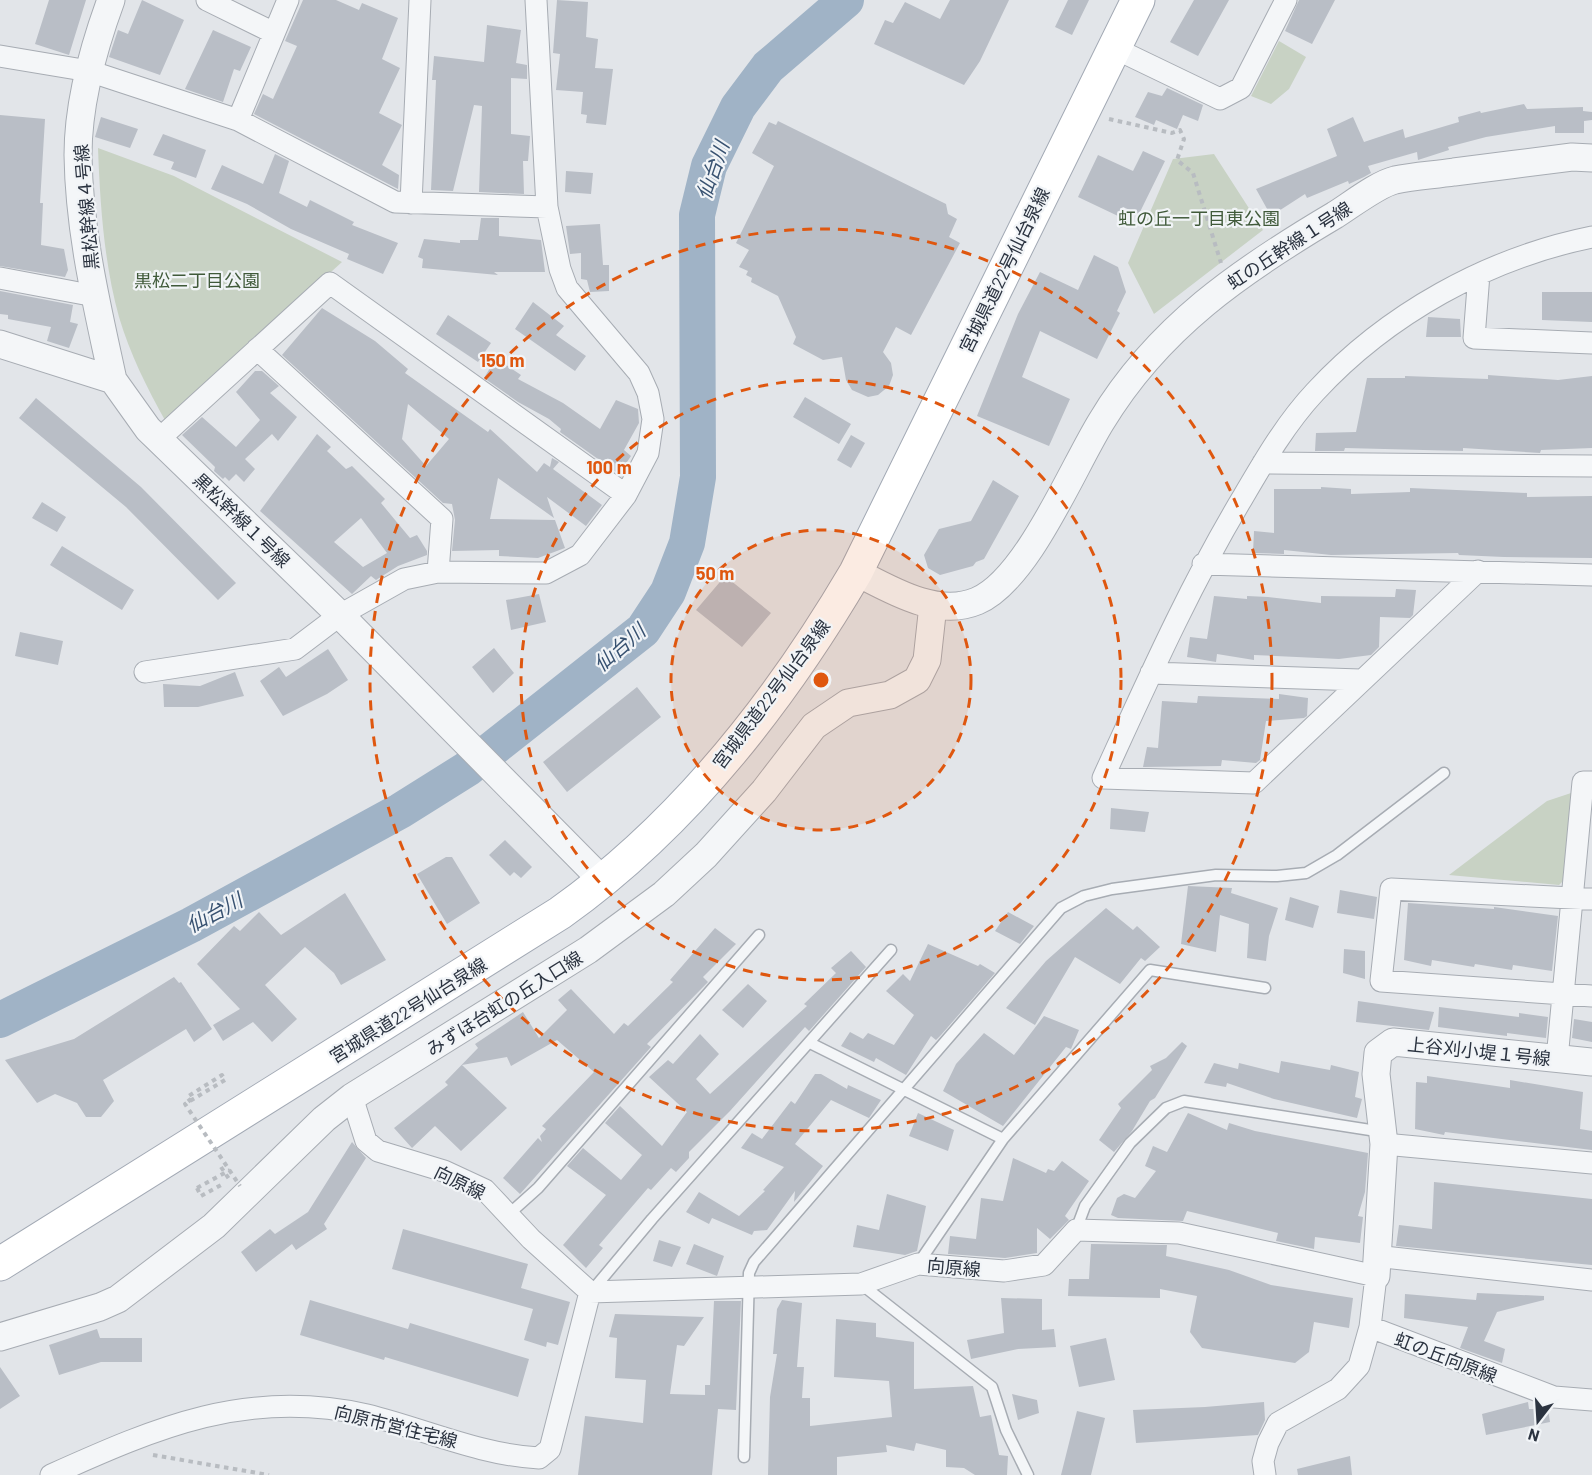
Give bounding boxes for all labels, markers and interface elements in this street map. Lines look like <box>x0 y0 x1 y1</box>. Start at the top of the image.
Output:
water label: 仙台川 <box>691 136 734 202</box>
street label: 黒松幹線４号線 <box>70 143 102 271</box>
street label: 宮城県道22号仙台泉線 <box>954 184 1054 356</box>
street label: 虹の丘幹線１号線 <box>1223 197 1355 293</box>
park label: 虹の丘一丁目東公園 <box>1118 207 1280 229</box>
park label: 黒松二丁目公園 <box>134 269 260 291</box>
text: 150 m <box>480 349 524 371</box>
text: 100 m <box>586 456 632 478</box>
street label: 黒松幹線１号線 <box>189 468 295 572</box>
text: 50 m <box>696 562 734 584</box>
street label: 宮城県道22号仙台泉線 <box>708 615 834 773</box>
water label: 仙台川 <box>588 617 651 676</box>
centre of rings <box>811 670 831 690</box>
water label: 仙台川 <box>182 886 248 937</box>
street label: みずほ台虹の丘入口線 <box>422 946 586 1060</box>
street label: 宮城県道22号仙台泉線 <box>325 953 491 1067</box>
street label: 上谷刈小堤１号線 <box>1406 1033 1552 1069</box>
street label: 向原線 <box>431 1160 489 1204</box>
street label: 向原線 <box>926 1254 982 1280</box>
street label: 虹の丘向原線 <box>1392 1327 1500 1387</box>
north arrow <box>1508 1391 1568 1451</box>
street label: 向原市営住宅線 <box>332 1400 460 1452</box>
text: N <box>1526 1425 1541 1446</box>

